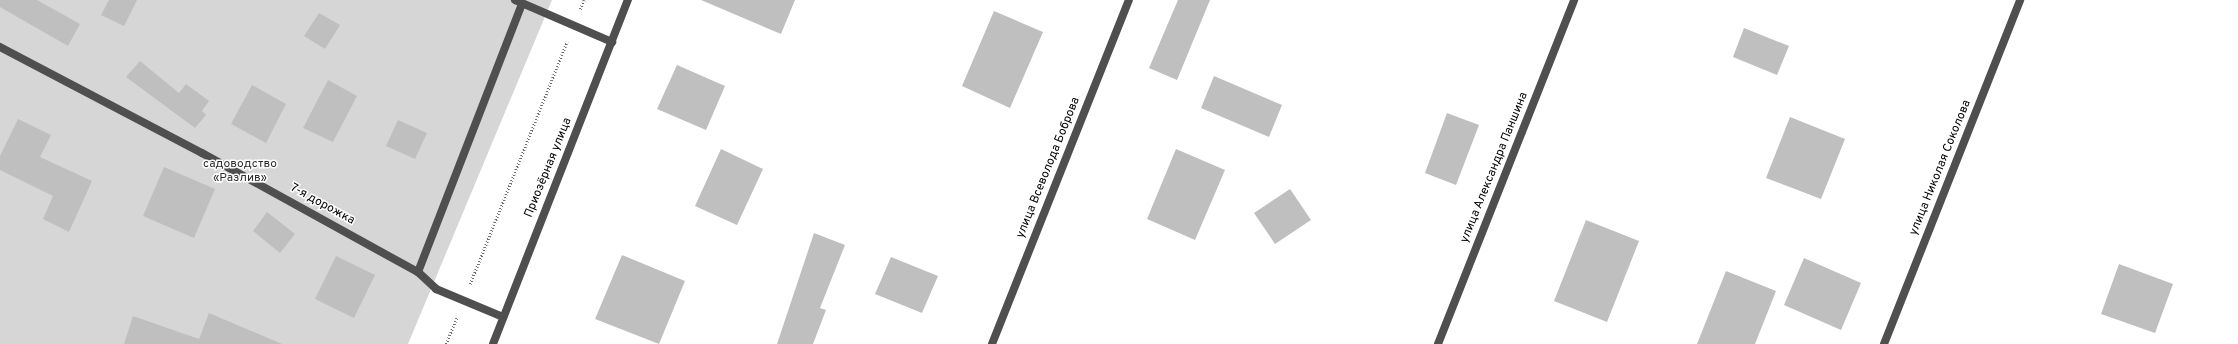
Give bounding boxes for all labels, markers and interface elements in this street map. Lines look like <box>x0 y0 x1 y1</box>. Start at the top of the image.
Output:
street label: улица Александра Паншина <box>1458 90 1532 246</box>
street label: улица Всеволода Боброва <box>1014 95 1084 241</box>
street label: улица Николая Соколова <box>1907 98 1975 238</box>
street label: Приозёрная улица <box>522 116 576 220</box>
park label: садоводство «Разлив» <box>203 158 277 186</box>
street label: 7-я дорожка <box>287 181 357 229</box>

